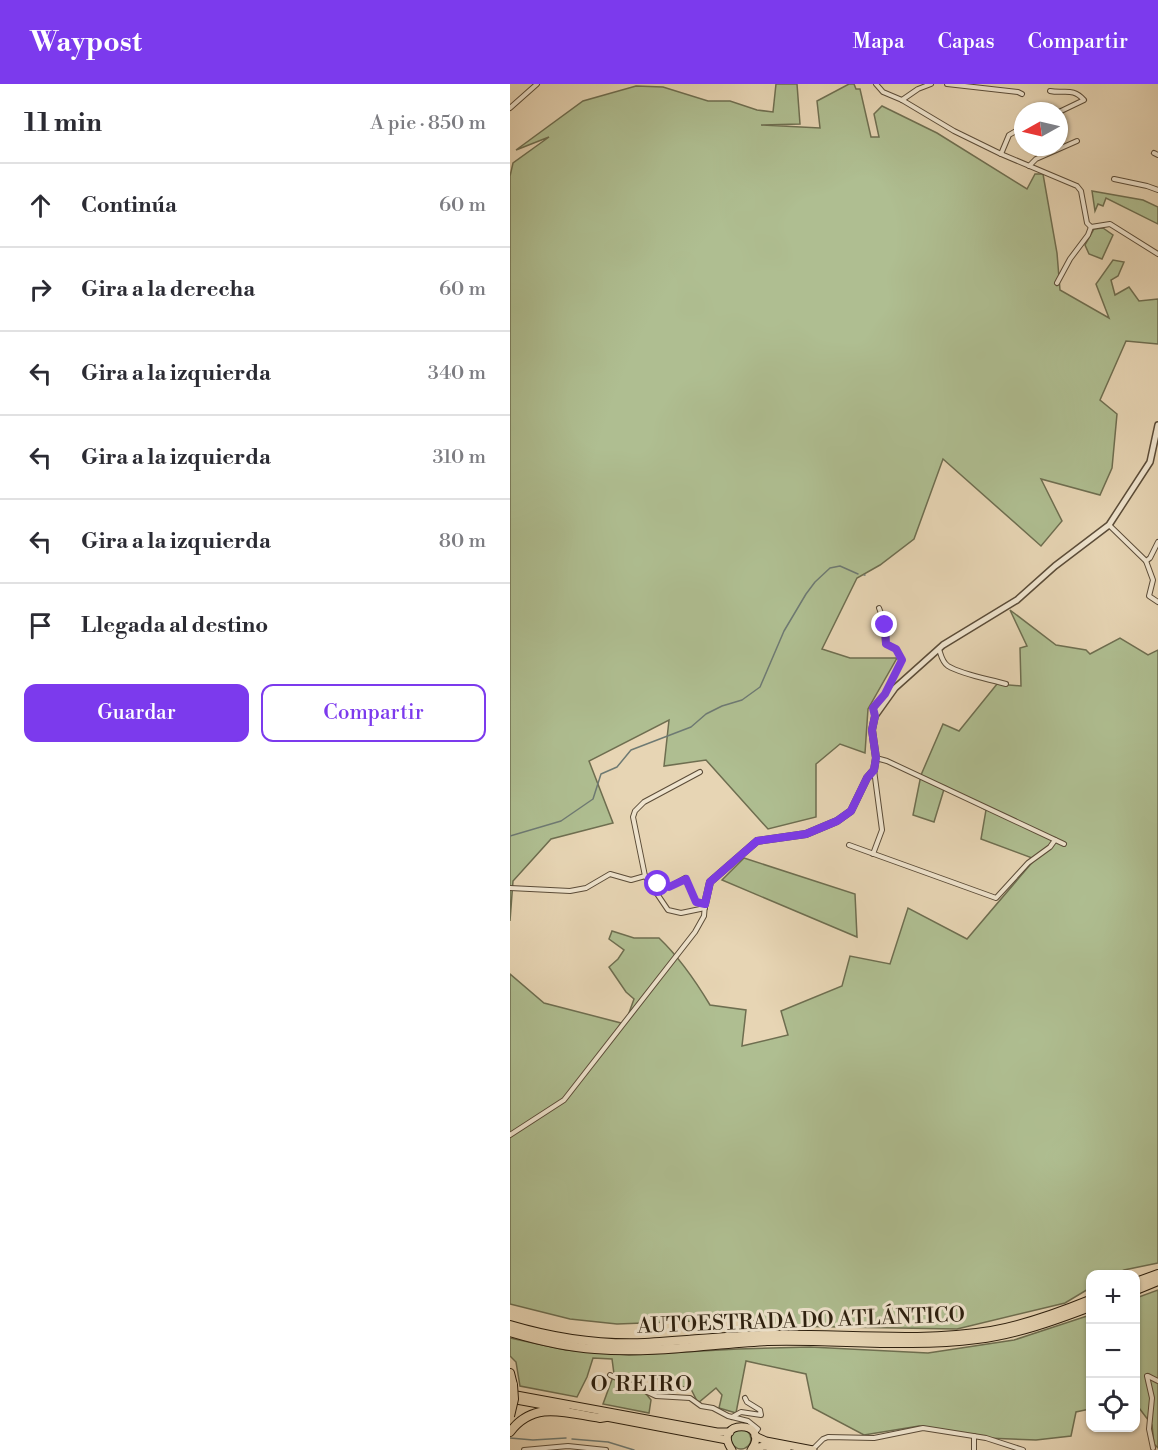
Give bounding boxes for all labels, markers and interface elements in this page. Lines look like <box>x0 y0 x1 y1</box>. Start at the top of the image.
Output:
text: Waypost <box>30 25 142 60</box>
text: Mapa <box>853 29 905 55</box>
text: Capas <box>938 29 995 55</box>
text: Compartir <box>1028 29 1128 55</box>
north arrow <box>1014 102 1068 156</box>
text: 11 min <box>24 107 102 139</box>
text: A pie · 850 m <box>370 111 486 136</box>
icon: ahead <box>24 189 57 222</box>
text: Continúa <box>81 192 177 219</box>
text: 60 m <box>439 193 486 218</box>
icon: right <box>24 273 57 306</box>
text: Gira a la derecha <box>81 276 255 303</box>
text: 60 m <box>439 277 486 302</box>
icon: left <box>24 357 57 390</box>
text: Gira a la izquierda <box>81 360 271 387</box>
text: 340 m <box>428 361 486 386</box>
icon: left <box>24 441 57 474</box>
text: Gira a la izquierda <box>81 444 271 471</box>
text: 310 m <box>433 445 486 470</box>
icon: left <box>24 525 57 558</box>
text: Gira a la izquierda <box>81 528 271 555</box>
text: 80 m <box>439 529 486 554</box>
icon: arrive <box>24 609 57 642</box>
route end <box>871 611 897 637</box>
text: Llegada al destino <box>81 612 268 639</box>
button: Guardar <box>24 684 249 742</box>
button: Compartir <box>261 684 486 742</box>
route start <box>644 870 670 896</box>
map controls <box>1086 1270 1140 1432</box>
button: + <box>1086 1270 1140 1324</box>
street label: AUTOESTRADA DO ATLÁNTICO <box>636 1300 965 1340</box>
button: − <box>1086 1324 1140 1378</box>
district label: O REIRO <box>590 1371 694 1398</box>
button: locate <box>1086 1378 1140 1432</box>

